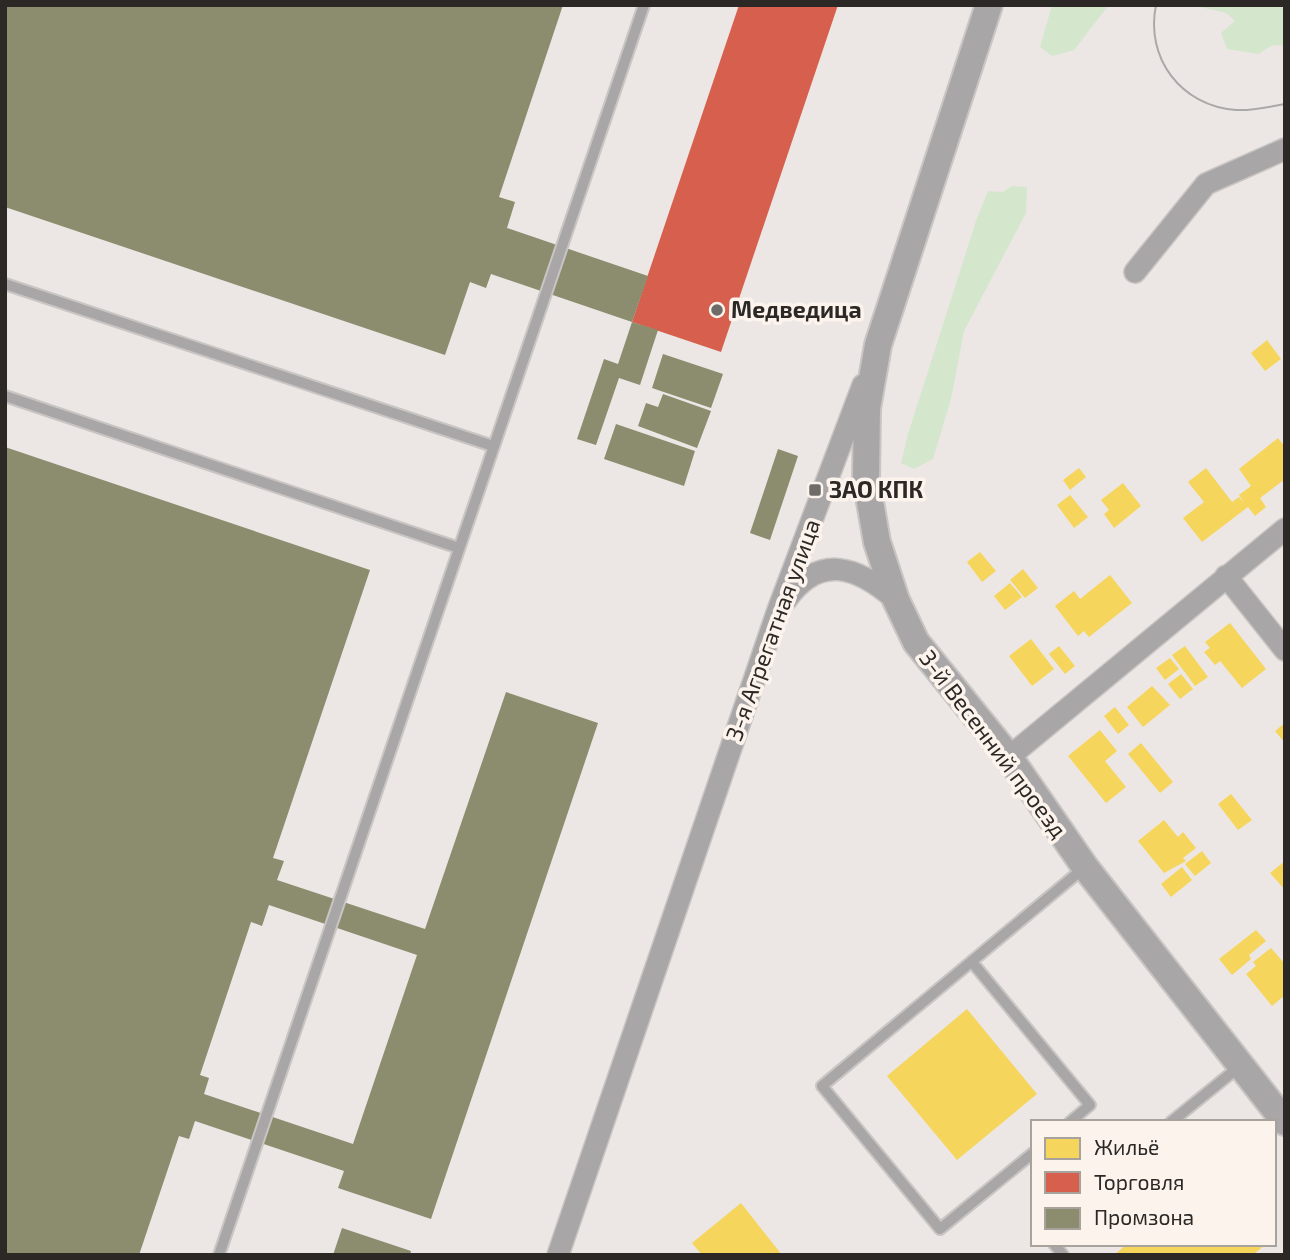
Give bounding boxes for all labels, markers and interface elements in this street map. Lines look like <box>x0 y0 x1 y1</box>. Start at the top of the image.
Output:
place label: Медведица <box>731 295 862 323</box>
marker: Медведица <box>709 302 725 318</box>
place label: ЗАО КПК <box>829 475 923 503</box>
marker: ЗАО КПК <box>807 482 823 498</box>
street label: 3-я Агрегатная улица <box>719 515 826 745</box>
street label: 3-й Весенний проезд <box>914 644 1074 843</box>
legend <box>1031 1120 1276 1246</box>
text: Жильё <box>1094 1134 1159 1159</box>
text: Торговля <box>1094 1169 1184 1194</box>
text: Промзона <box>1094 1204 1194 1229</box>

